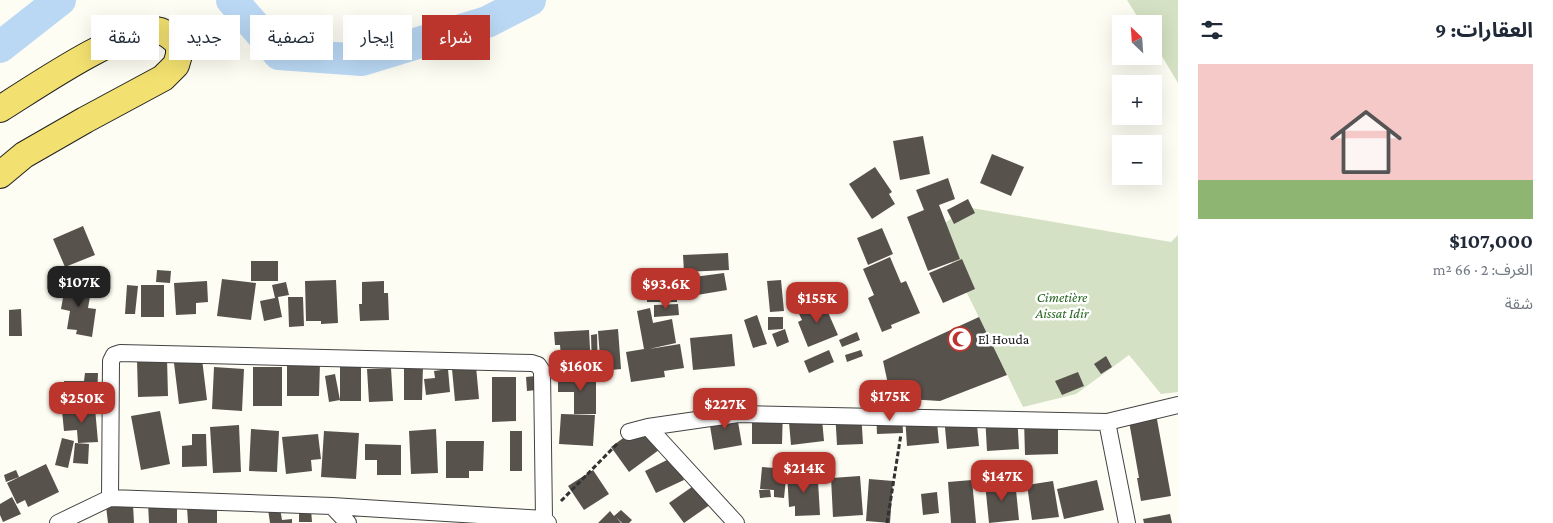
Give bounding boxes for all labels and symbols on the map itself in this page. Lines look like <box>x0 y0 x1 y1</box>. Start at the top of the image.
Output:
north arrow <box>1112 15 1162 65</box>
pin: $107K <box>44 266 114 308</box>
pin: $93.6K <box>625 268 707 310</box>
pin: $155K <box>782 282 852 324</box>
park label: Cimetière Aissat Idir <box>1034 289 1090 321</box>
mosque icon: El Houda <box>947 326 973 352</box>
place label: El Houda <box>978 331 1030 347</box>
pin: $160K <box>546 350 616 392</box>
pin: $175K <box>855 380 925 422</box>
pin: $250K <box>47 382 117 424</box>
pin: $227K <box>690 388 760 430</box>
pin: $214K <box>769 452 839 494</box>
pin: $147K <box>967 460 1037 502</box>

